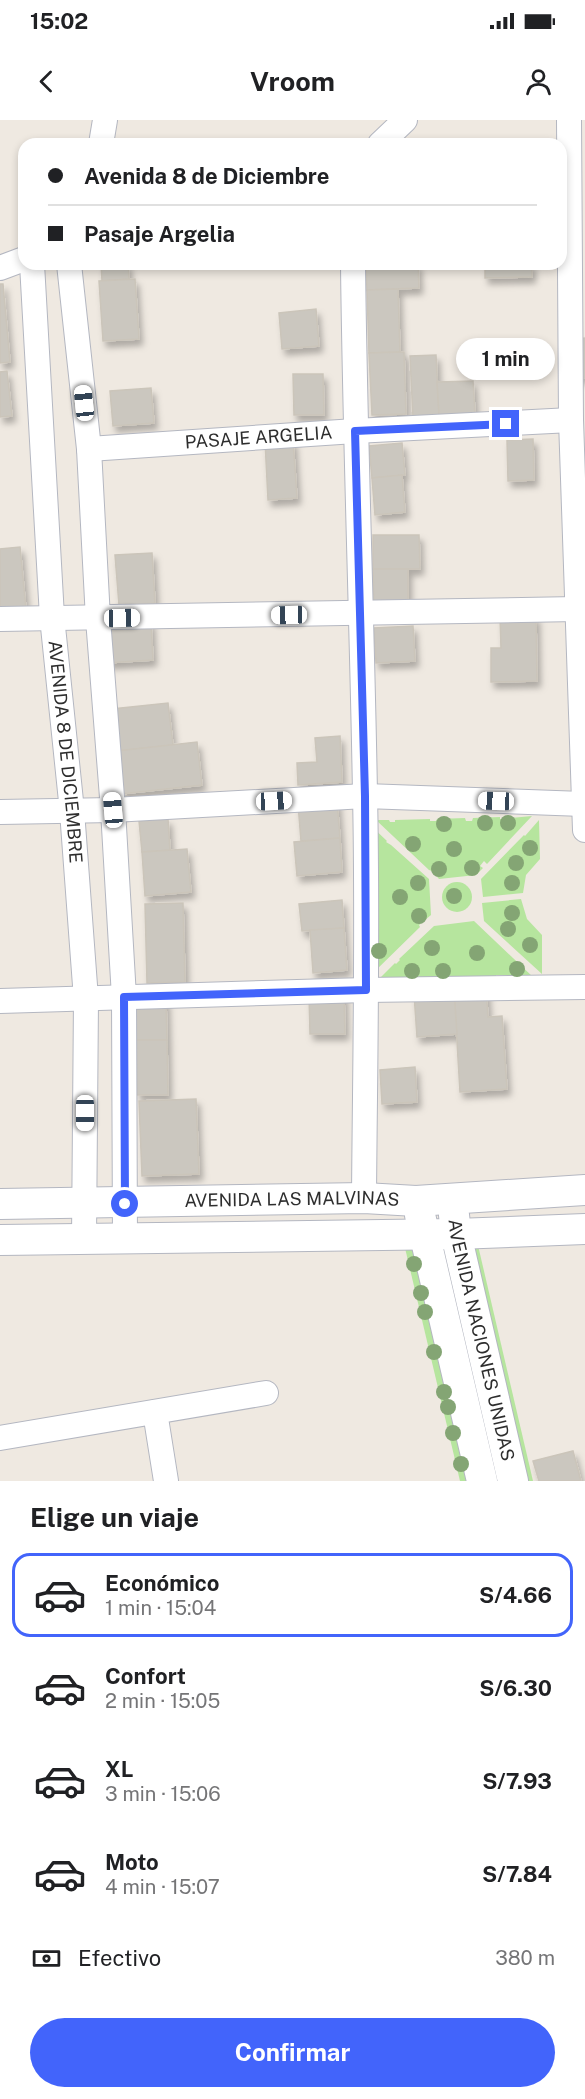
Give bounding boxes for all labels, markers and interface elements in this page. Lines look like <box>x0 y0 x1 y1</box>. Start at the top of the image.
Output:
text: 15:02 <box>30 8 88 34</box>
icon: back <box>30 65 63 98</box>
text: Vroom <box>250 65 335 97</box>
icon: person <box>522 65 555 98</box>
text: Avenida 8 de Diciembre <box>84 163 330 189</box>
text: Pasaje Argelia <box>84 221 235 247</box>
callout: 1 min <box>456 337 556 379</box>
text: 1 min <box>481 347 530 371</box>
car <box>73 384 95 422</box>
route end <box>492 410 519 437</box>
street label: PASAJE ARGELIA <box>184 422 333 452</box>
car <box>271 606 307 624</box>
car <box>104 609 140 627</box>
street label: AVENIDA 8 DE DICIEMBRE <box>44 639 87 864</box>
car <box>102 791 124 829</box>
car <box>256 791 292 811</box>
car <box>478 791 514 811</box>
car <box>76 1095 94 1131</box>
street label: AVENIDA LAS MALVINAS <box>184 1187 400 1211</box>
route start <box>111 1190 138 1217</box>
street label: AVENIDA NACIONES UNIDAS <box>444 1218 519 1463</box>
text: Elige un viaje <box>30 1501 199 1533</box>
icon: car <box>33 1568 87 1622</box>
text: Económico <box>105 1570 220 1596</box>
text: S/4.66 <box>479 1582 552 1608</box>
text: 1 min · 15:04 <box>105 1596 216 1620</box>
icon: car <box>33 1661 87 1715</box>
text: Confort <box>105 1663 186 1689</box>
text: S/6.30 <box>479 1675 552 1701</box>
text: 2 min · 15:05 <box>105 1689 220 1713</box>
icon: car <box>33 1754 87 1808</box>
text: XL <box>105 1756 133 1782</box>
text: S/7.93 <box>482 1768 552 1794</box>
text: 3 min · 15:06 <box>105 1782 221 1806</box>
icon: car <box>33 1847 87 1901</box>
text: Moto <box>105 1849 159 1875</box>
text: S/7.84 <box>482 1861 552 1887</box>
text: 4 min · 15:07 <box>105 1875 220 1899</box>
icon: cash <box>30 1942 63 1975</box>
text: Efectivo <box>78 1945 161 1971</box>
text: 380 m <box>495 1946 555 1970</box>
button: Confirmar <box>30 2018 555 2087</box>

